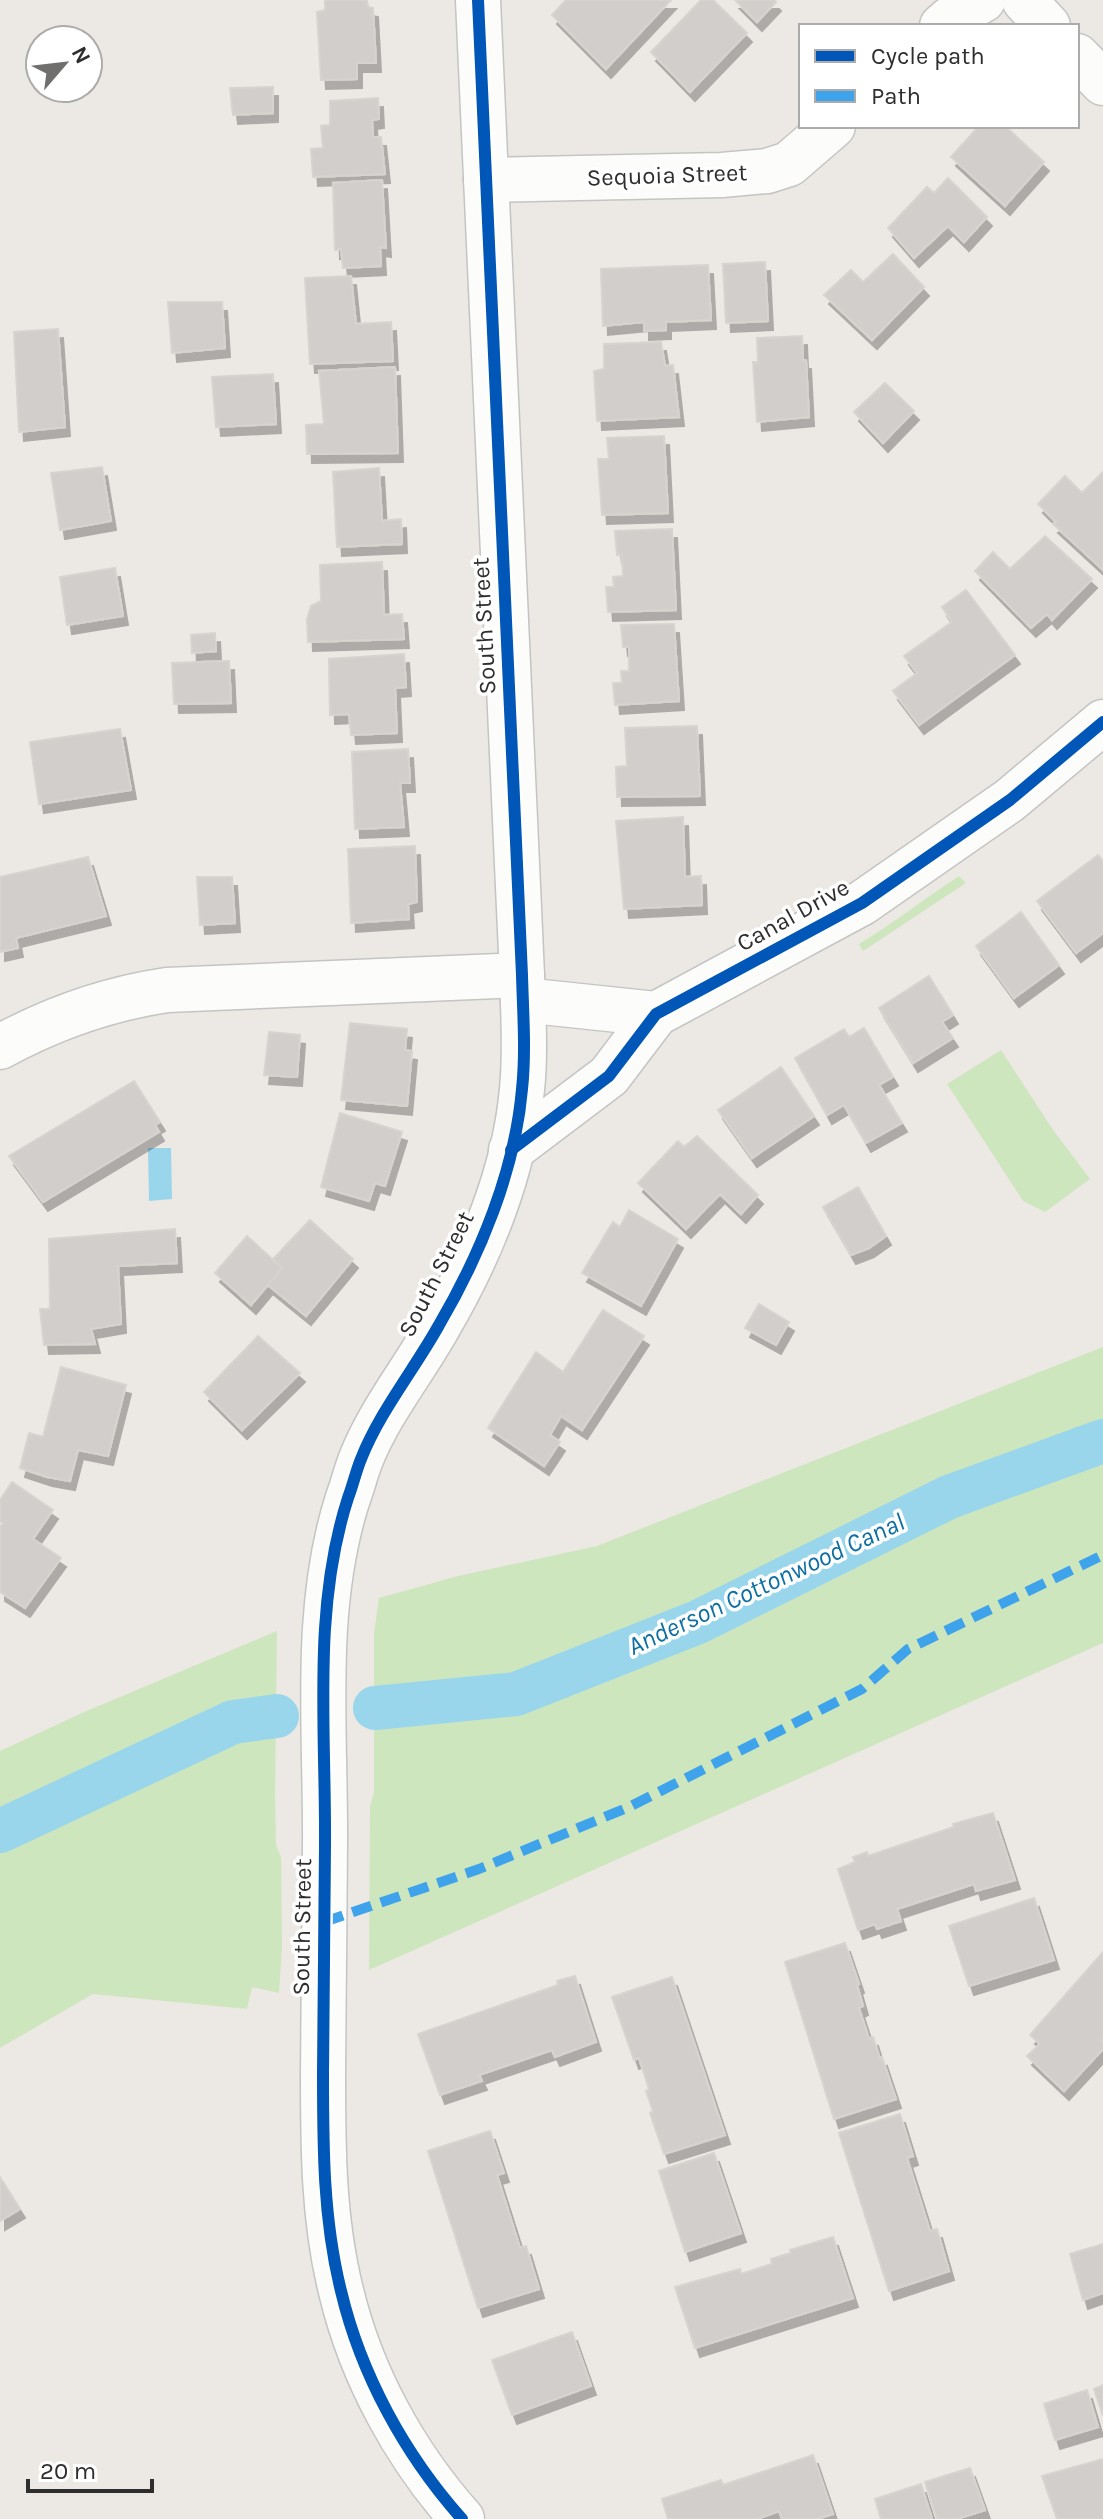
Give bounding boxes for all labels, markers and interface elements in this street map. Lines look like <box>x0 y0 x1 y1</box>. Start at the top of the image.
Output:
north arrow <box>24 24 104 104</box>
legend <box>799 24 1079 128</box>
text: N <box>66 42 96 68</box>
text: Cycle path <box>871 42 985 70</box>
text: Path <box>871 82 921 110</box>
street label: Sequoia Street <box>586 158 748 192</box>
street label: South Street <box>466 557 502 695</box>
street label: Canal Drive <box>732 873 854 957</box>
street label: South Street <box>392 1206 480 1342</box>
water label: Anderson Cottonwood Canal <box>623 1506 909 1662</box>
street label: South Street <box>287 1858 317 1996</box>
scale bar <box>28 2443 152 2493</box>
text: 20 m <box>40 2457 96 2485</box>

